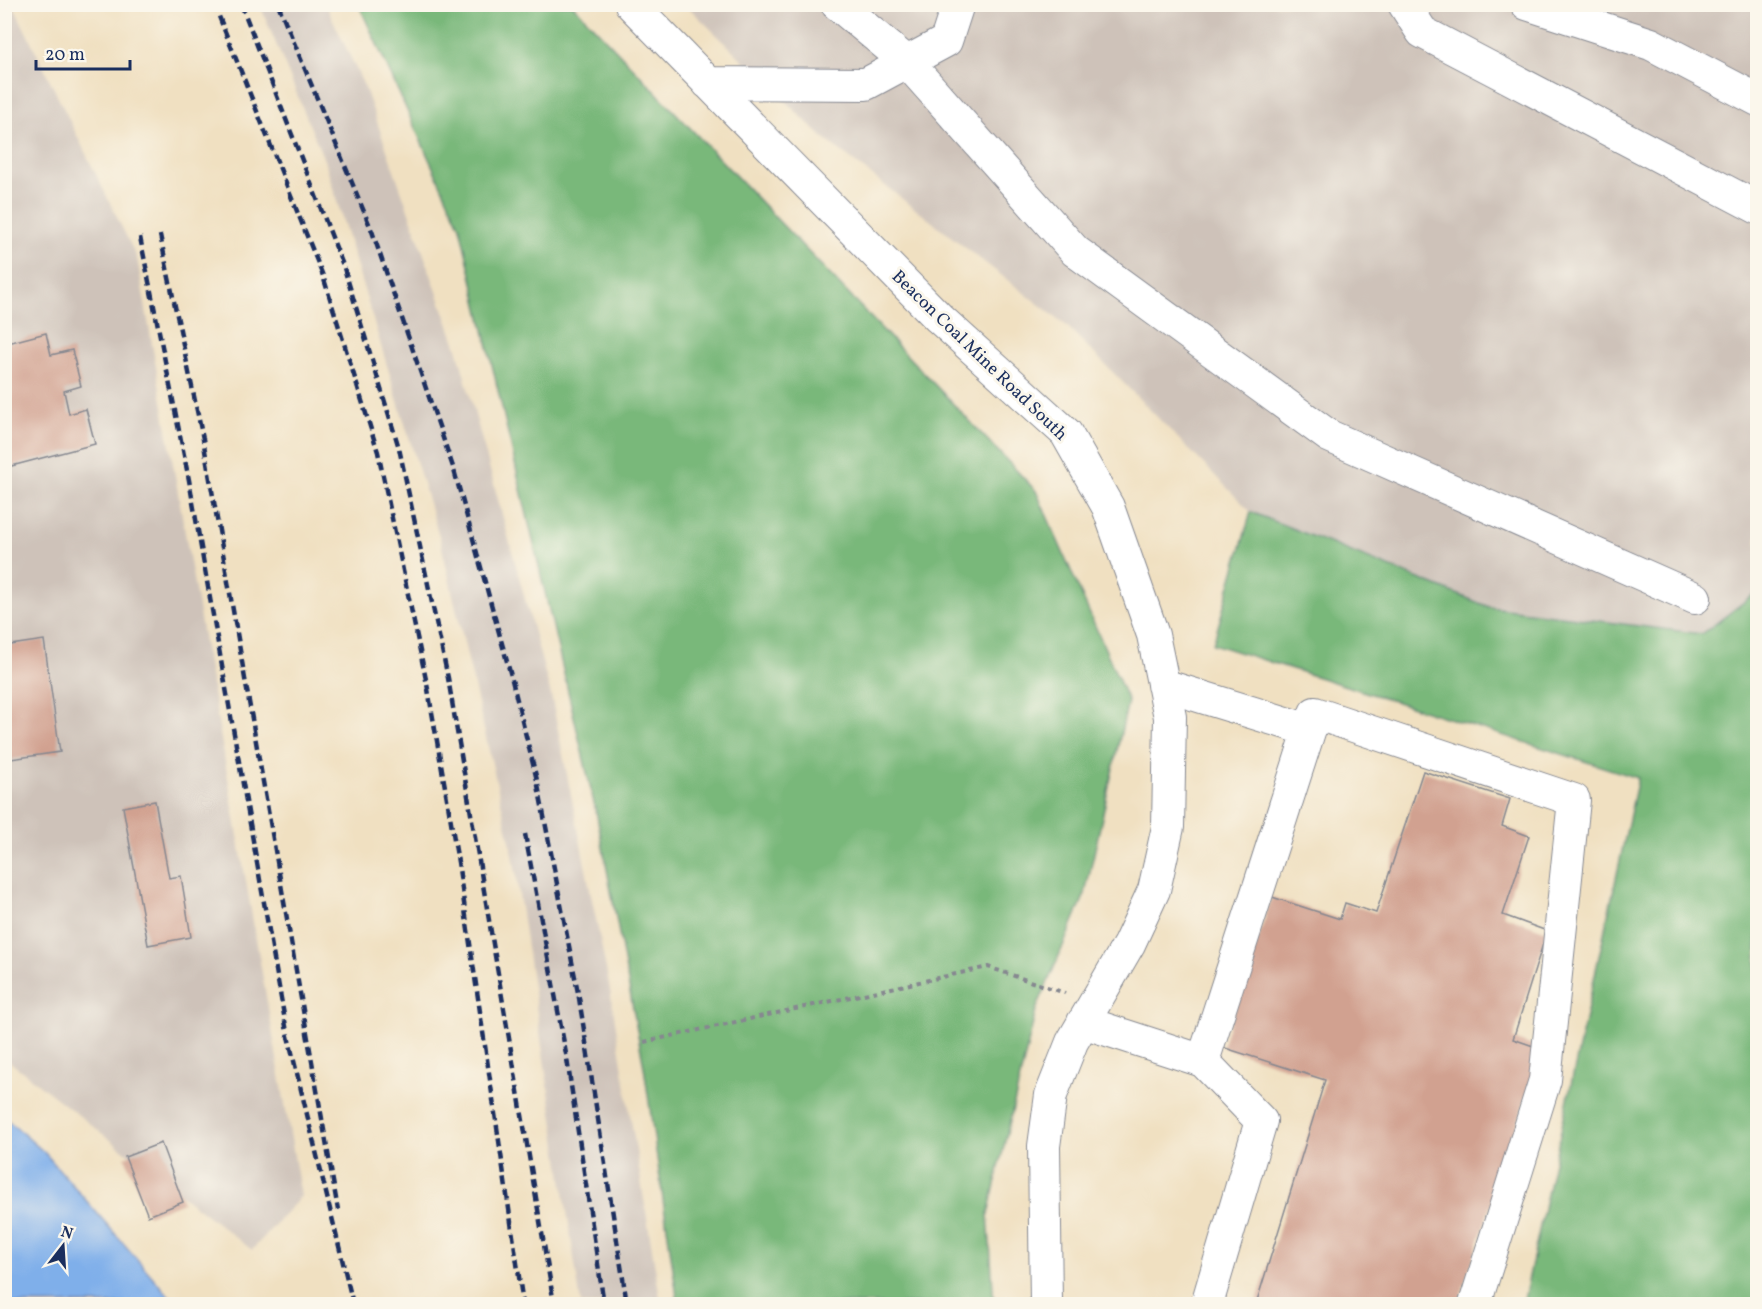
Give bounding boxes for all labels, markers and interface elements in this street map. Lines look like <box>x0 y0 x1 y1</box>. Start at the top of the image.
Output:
scale bar <box>36 33 130 71</box>
text: 20 m <box>45 43 85 68</box>
street label: Beacon Coal Mine Road South <box>885 265 1073 447</box>
north arrow <box>33 1216 93 1276</box>
text: N <box>58 1221 76 1246</box>

